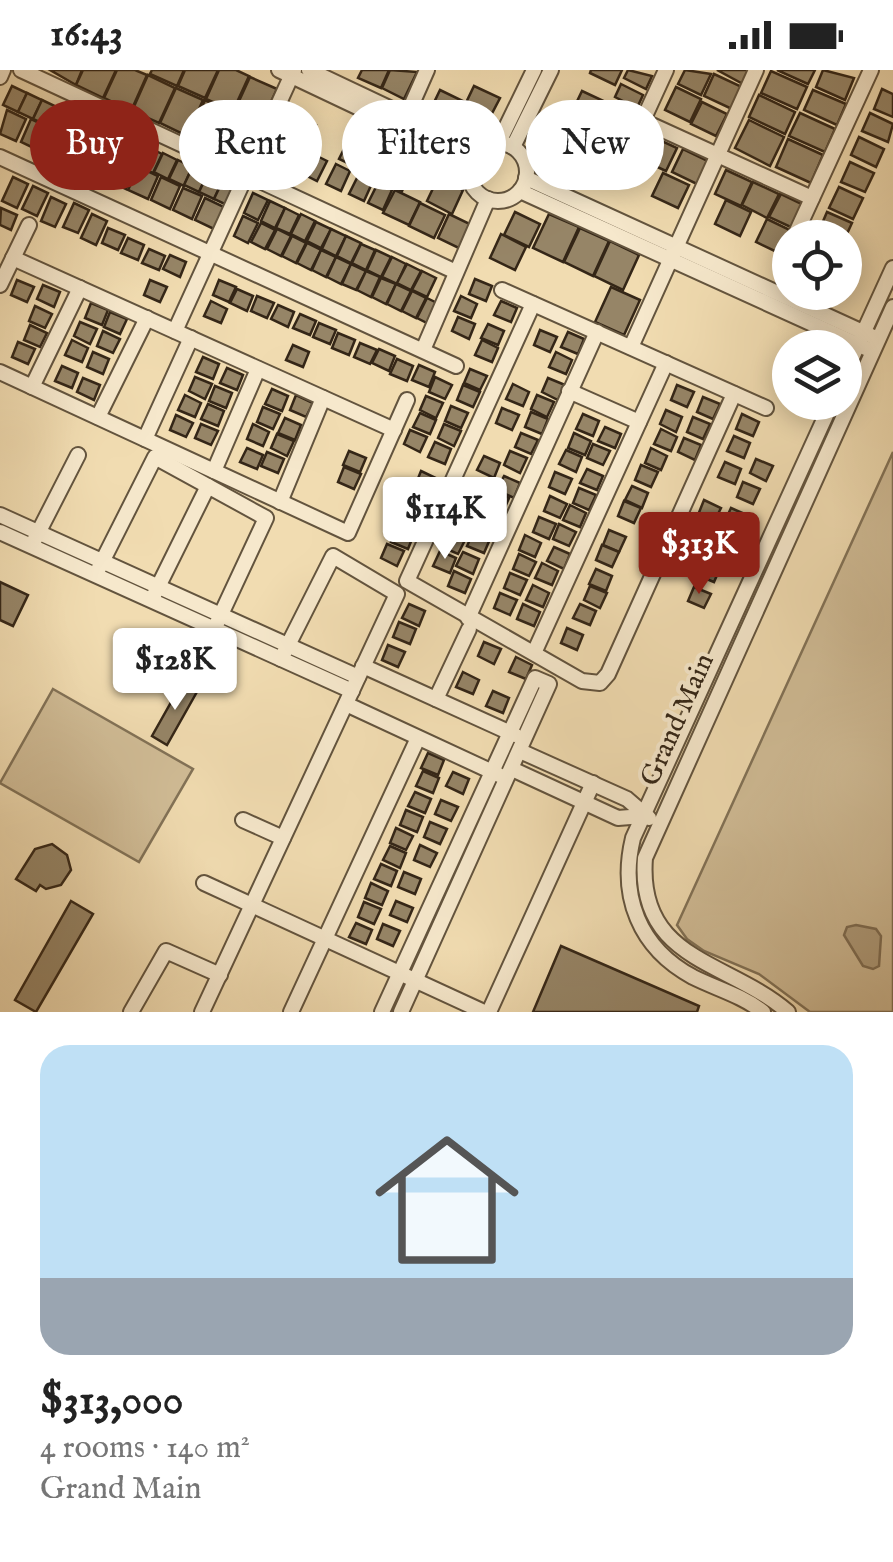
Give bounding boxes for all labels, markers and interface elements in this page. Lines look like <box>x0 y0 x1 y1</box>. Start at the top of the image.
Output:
text: 16:43 <box>50 11 123 59</box>
chip: Buy <box>30 100 159 190</box>
chip: Rent <box>179 100 322 190</box>
chip: Filters <box>342 100 506 190</box>
chip: New <box>526 100 664 190</box>
map controls <box>772 220 862 420</box>
button: locate <box>772 220 862 310</box>
button: layers <box>772 330 862 420</box>
pin: $114K <box>375 477 515 562</box>
text: $114K <box>405 489 485 530</box>
pin: $313K <box>629 512 769 597</box>
text: $313K <box>661 524 737 565</box>
pin: $128K <box>105 628 245 713</box>
text: $128K <box>135 640 215 681</box>
street label: Grand Main <box>633 648 723 792</box>
icon: home <box>357 1110 537 1290</box>
text: $313,000 <box>40 1375 183 1428</box>
text: 4 rooms · 140 m² <box>40 1428 250 1469</box>
text: Grand Main <box>40 1469 202 1510</box>

